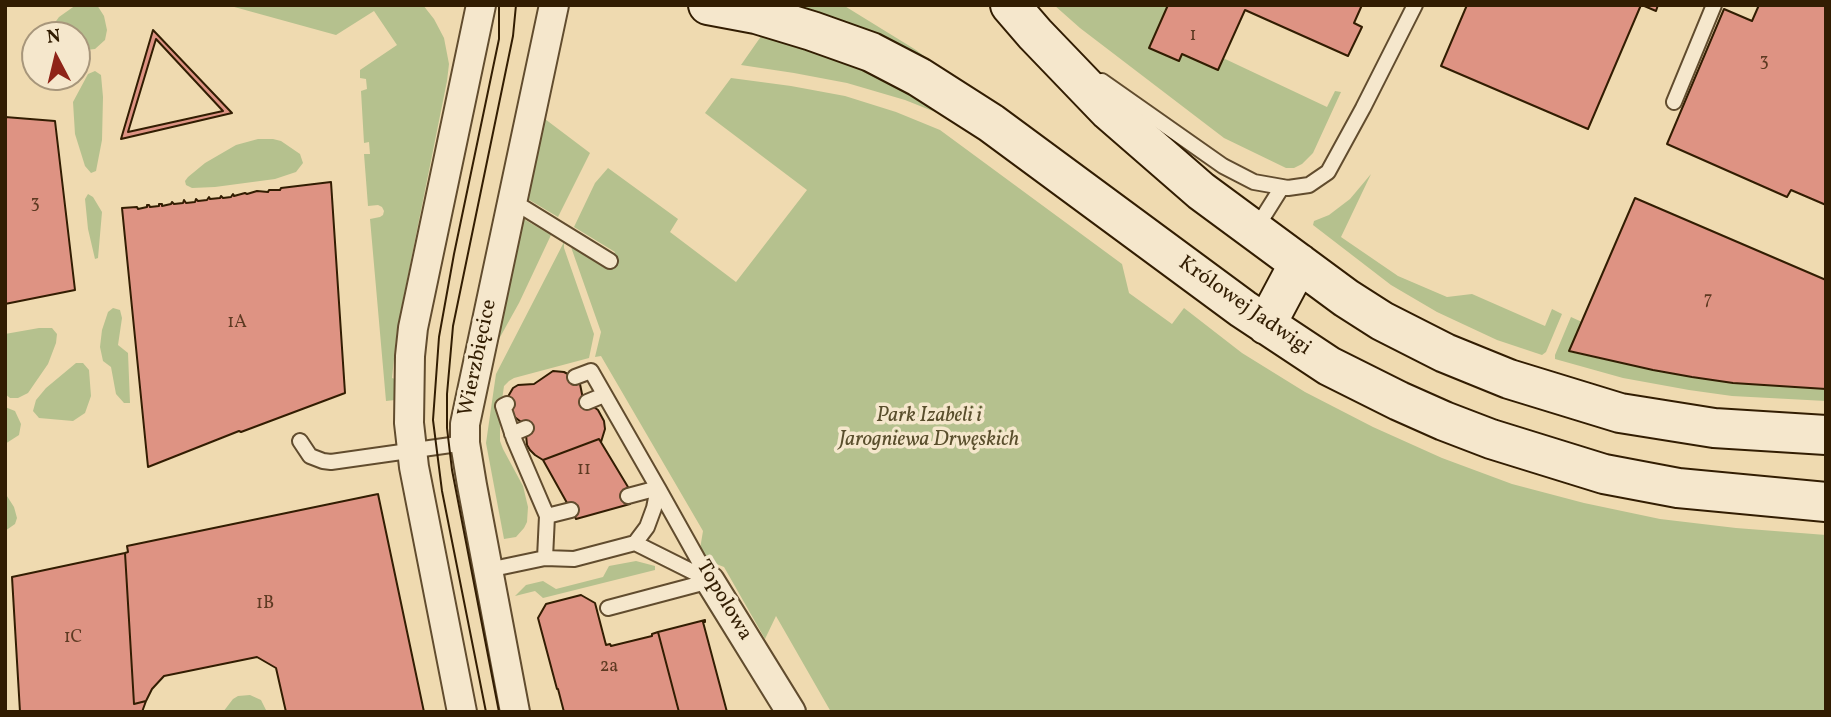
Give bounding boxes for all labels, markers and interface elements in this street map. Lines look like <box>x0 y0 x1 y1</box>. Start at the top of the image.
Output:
north arrow <box>21 21 91 91</box>
text: N <box>45 23 62 51</box>
house number: 1 <box>1190 26 1196 48</box>
house number: 3 <box>1759 52 1769 74</box>
house number: 3 <box>30 194 40 216</box>
street label: Królowej Jadwigi <box>1173 252 1315 362</box>
house number: 7 <box>1704 290 1712 312</box>
street label: Wierzbięcice <box>454 297 504 419</box>
house number: 1A <box>227 313 247 335</box>
park label: Park Izabeli i Jarogniewa Drwęskich <box>839 404 1019 454</box>
house number: 11 <box>577 460 591 482</box>
street label: Topolowa <box>689 556 757 646</box>
house number: 1B <box>256 594 274 616</box>
house number: 1C <box>64 628 82 650</box>
house number: 2a <box>600 657 618 679</box>

